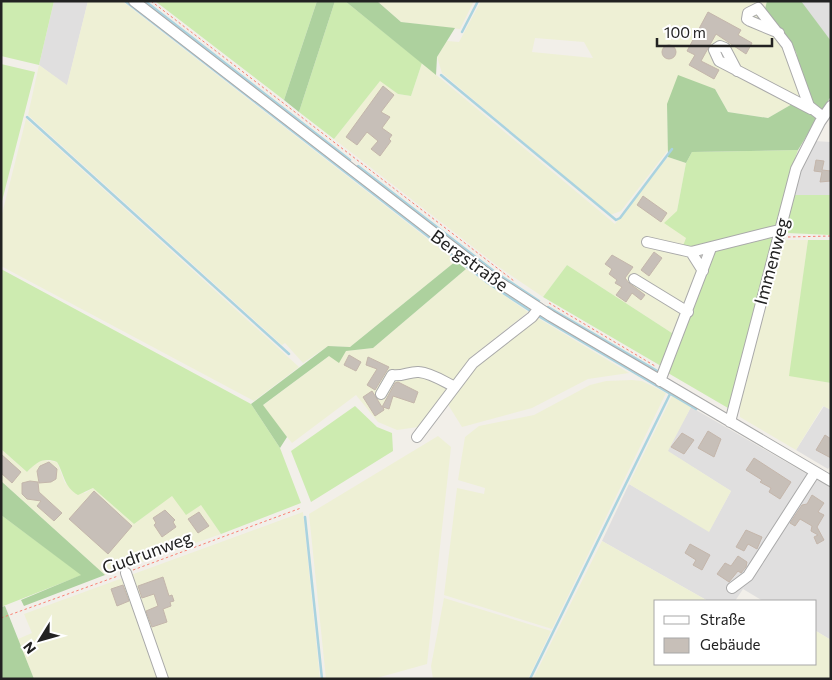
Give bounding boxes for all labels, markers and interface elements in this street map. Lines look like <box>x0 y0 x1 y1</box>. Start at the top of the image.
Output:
scale bar <box>657 15 772 47</box>
text: 100 m <box>664 23 706 41</box>
street label: Immenweg <box>749 215 793 307</box>
street label: Bergstraße <box>427 225 513 295</box>
street label: Gudrunweg <box>99 525 195 578</box>
legend <box>654 600 817 665</box>
text: Straße <box>700 610 746 628</box>
north arrow <box>15 615 65 665</box>
text: Gebäude <box>700 635 761 653</box>
text: N <box>19 639 39 657</box>

